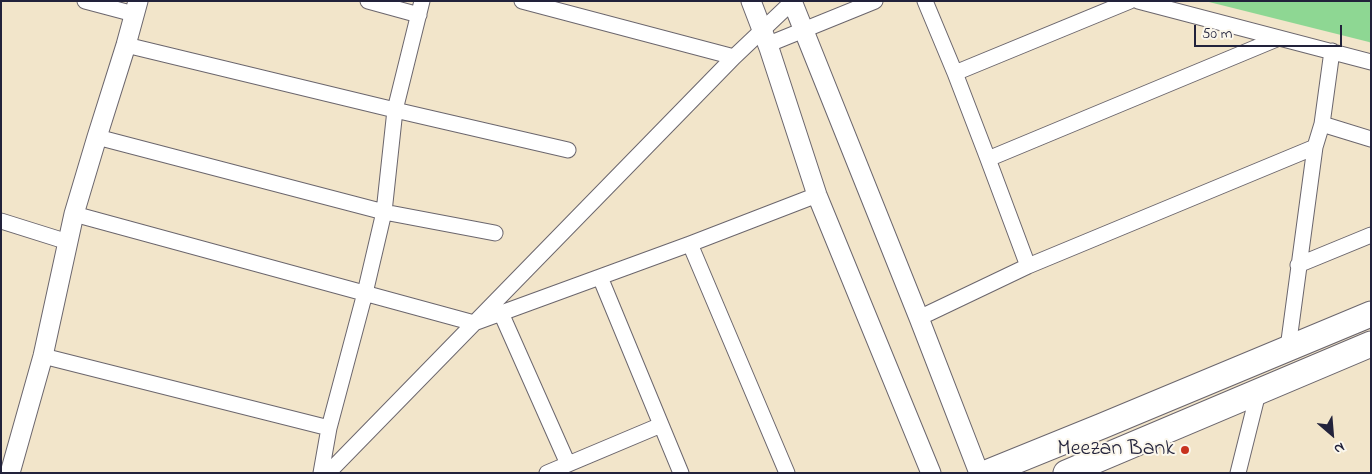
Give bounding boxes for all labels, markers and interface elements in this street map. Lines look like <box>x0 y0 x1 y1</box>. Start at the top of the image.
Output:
scale bar <box>1197 15 1344 47</box>
text: 50 m <box>1202 23 1232 45</box>
north arrow <box>1307 409 1357 459</box>
text: N <box>1330 436 1348 459</box>
place label: Meezan Bank <box>1057 437 1175 463</box>
marker: Meezan Bank <box>1179 444 1191 456</box>

